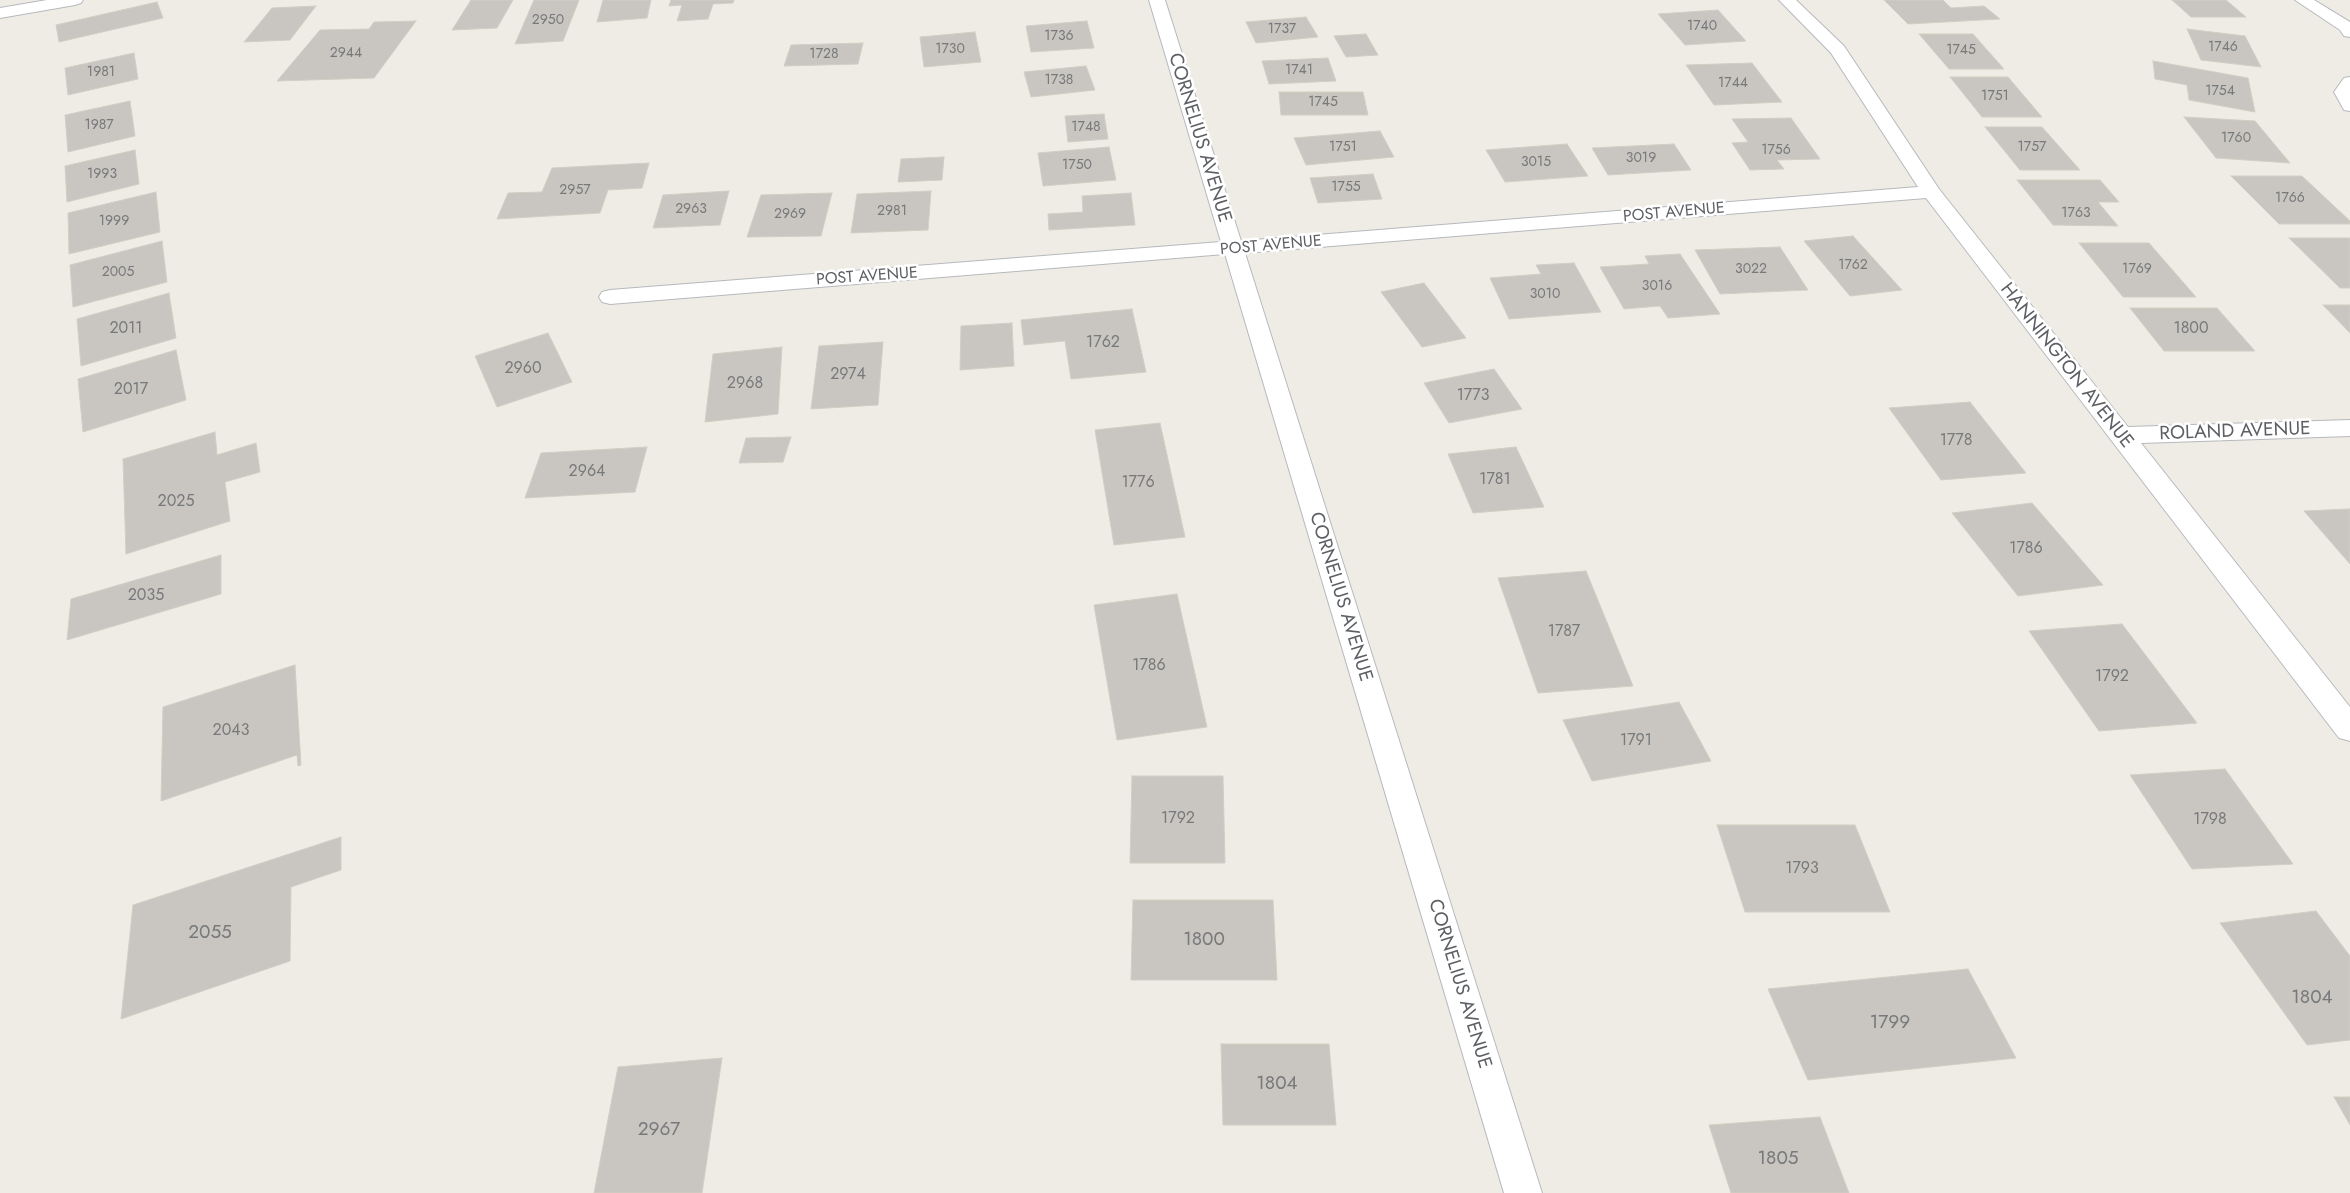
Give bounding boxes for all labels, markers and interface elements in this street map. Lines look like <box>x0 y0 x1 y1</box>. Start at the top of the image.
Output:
house number: 2950 <box>532 13 564 29</box>
house number: 1740 <box>1687 19 1717 35</box>
house number: 1737 <box>1268 22 1296 38</box>
house number: 1736 <box>1044 29 1074 45</box>
house number: 1746 <box>2208 40 2238 56</box>
house number: 1730 <box>935 42 965 58</box>
house number: 1745 <box>1946 43 1976 59</box>
house number: 2944 <box>330 46 362 62</box>
house number: 1728 <box>809 47 839 63</box>
street label: CORNELIUS AVENUE <box>1162 51 1236 225</box>
house number: 1741 <box>1285 63 1313 79</box>
house number: 1981 <box>87 65 115 81</box>
house number: 1738 <box>1045 73 1073 89</box>
house number: 1744 <box>1718 76 1748 92</box>
house number: 1754 <box>2205 84 2235 100</box>
house number: 1751 <box>1981 89 2009 105</box>
house number: 1745 <box>1308 95 1338 111</box>
house number: 1987 <box>84 118 114 134</box>
house number: 1748 <box>1071 120 1101 136</box>
house number: 1760 <box>2221 131 2251 147</box>
house number: 1751 <box>1329 140 1357 156</box>
house number: 1757 <box>2018 140 2046 156</box>
house number: 1756 <box>1761 143 1791 159</box>
house number: 3019 <box>1626 151 1656 167</box>
house number: 3015 <box>1521 155 1551 171</box>
house number: 1750 <box>1062 158 1092 174</box>
house number: 1993 <box>87 167 117 183</box>
house number: 1755 <box>1331 180 1361 196</box>
house number: 2957 <box>559 183 591 199</box>
house number: 1766 <box>2275 191 2305 207</box>
street label: POST AVENUE <box>1622 199 1726 227</box>
house number: 2963 <box>675 202 707 218</box>
house number: 2981 <box>877 204 907 220</box>
house number: 1763 <box>2061 206 2091 222</box>
house number: 2969 <box>774 207 806 223</box>
house number: 1999 <box>99 214 129 230</box>
street label: POST AVENUE <box>1219 232 1323 260</box>
house number: 1762 <box>1838 258 1868 274</box>
house number: 3022 <box>1735 262 1767 278</box>
house number: 1769 <box>2122 262 2152 278</box>
street label: POST AVENUE <box>815 264 919 290</box>
house number: 2005 <box>102 265 134 281</box>
house number: 3016 <box>1642 279 1672 295</box>
street label: HANNINGTON AVENUE <box>1994 279 2138 453</box>
house number: 3010 <box>1530 287 1560 303</box>
house number: 2011 <box>109 319 143 339</box>
house number: 1800 <box>2173 319 2209 339</box>
house number: 1762 <box>1086 333 1120 353</box>
house number: 2960 <box>504 359 542 379</box>
house number: 2974 <box>830 365 866 385</box>
house number: 2968 <box>727 374 763 394</box>
house number: 2017 <box>114 380 148 400</box>
house number: 1773 <box>1457 386 1489 406</box>
street label: ROLAND AVENUE <box>2159 418 2311 446</box>
house number: 1778 <box>1940 431 1972 451</box>
house number: 2964 <box>569 462 605 482</box>
house number: 1781 <box>1479 470 1511 490</box>
house number: 1776 <box>1121 473 1155 493</box>
house number: 2025 <box>158 492 194 512</box>
street label: CORNELIUS AVENUE <box>1303 510 1377 684</box>
house number: 1786 <box>2009 539 2043 559</box>
house number: 2035 <box>128 586 164 606</box>
house number: 1787 <box>1548 622 1580 642</box>
house number: 1786 <box>1132 656 1166 676</box>
house number: 1792 <box>2095 667 2129 687</box>
house number: 2043 <box>213 721 249 741</box>
house number: 1791 <box>1620 731 1652 751</box>
house number: 1792 <box>1161 809 1195 829</box>
house number: 1798 <box>2193 810 2227 830</box>
house number: 1793 <box>1785 859 1819 879</box>
street label: CORNELIUS AVENUE <box>1422 897 1496 1071</box>
house number: 2055 <box>188 922 232 944</box>
house number: 1800 <box>1183 929 1225 951</box>
house number: 1804 <box>2291 987 2333 1009</box>
house number: 1799 <box>1870 1012 1910 1034</box>
house number: 1804 <box>1256 1073 1298 1095</box>
house number: 2967 <box>638 1119 680 1141</box>
house number: 1805 <box>1757 1148 1799 1170</box>

